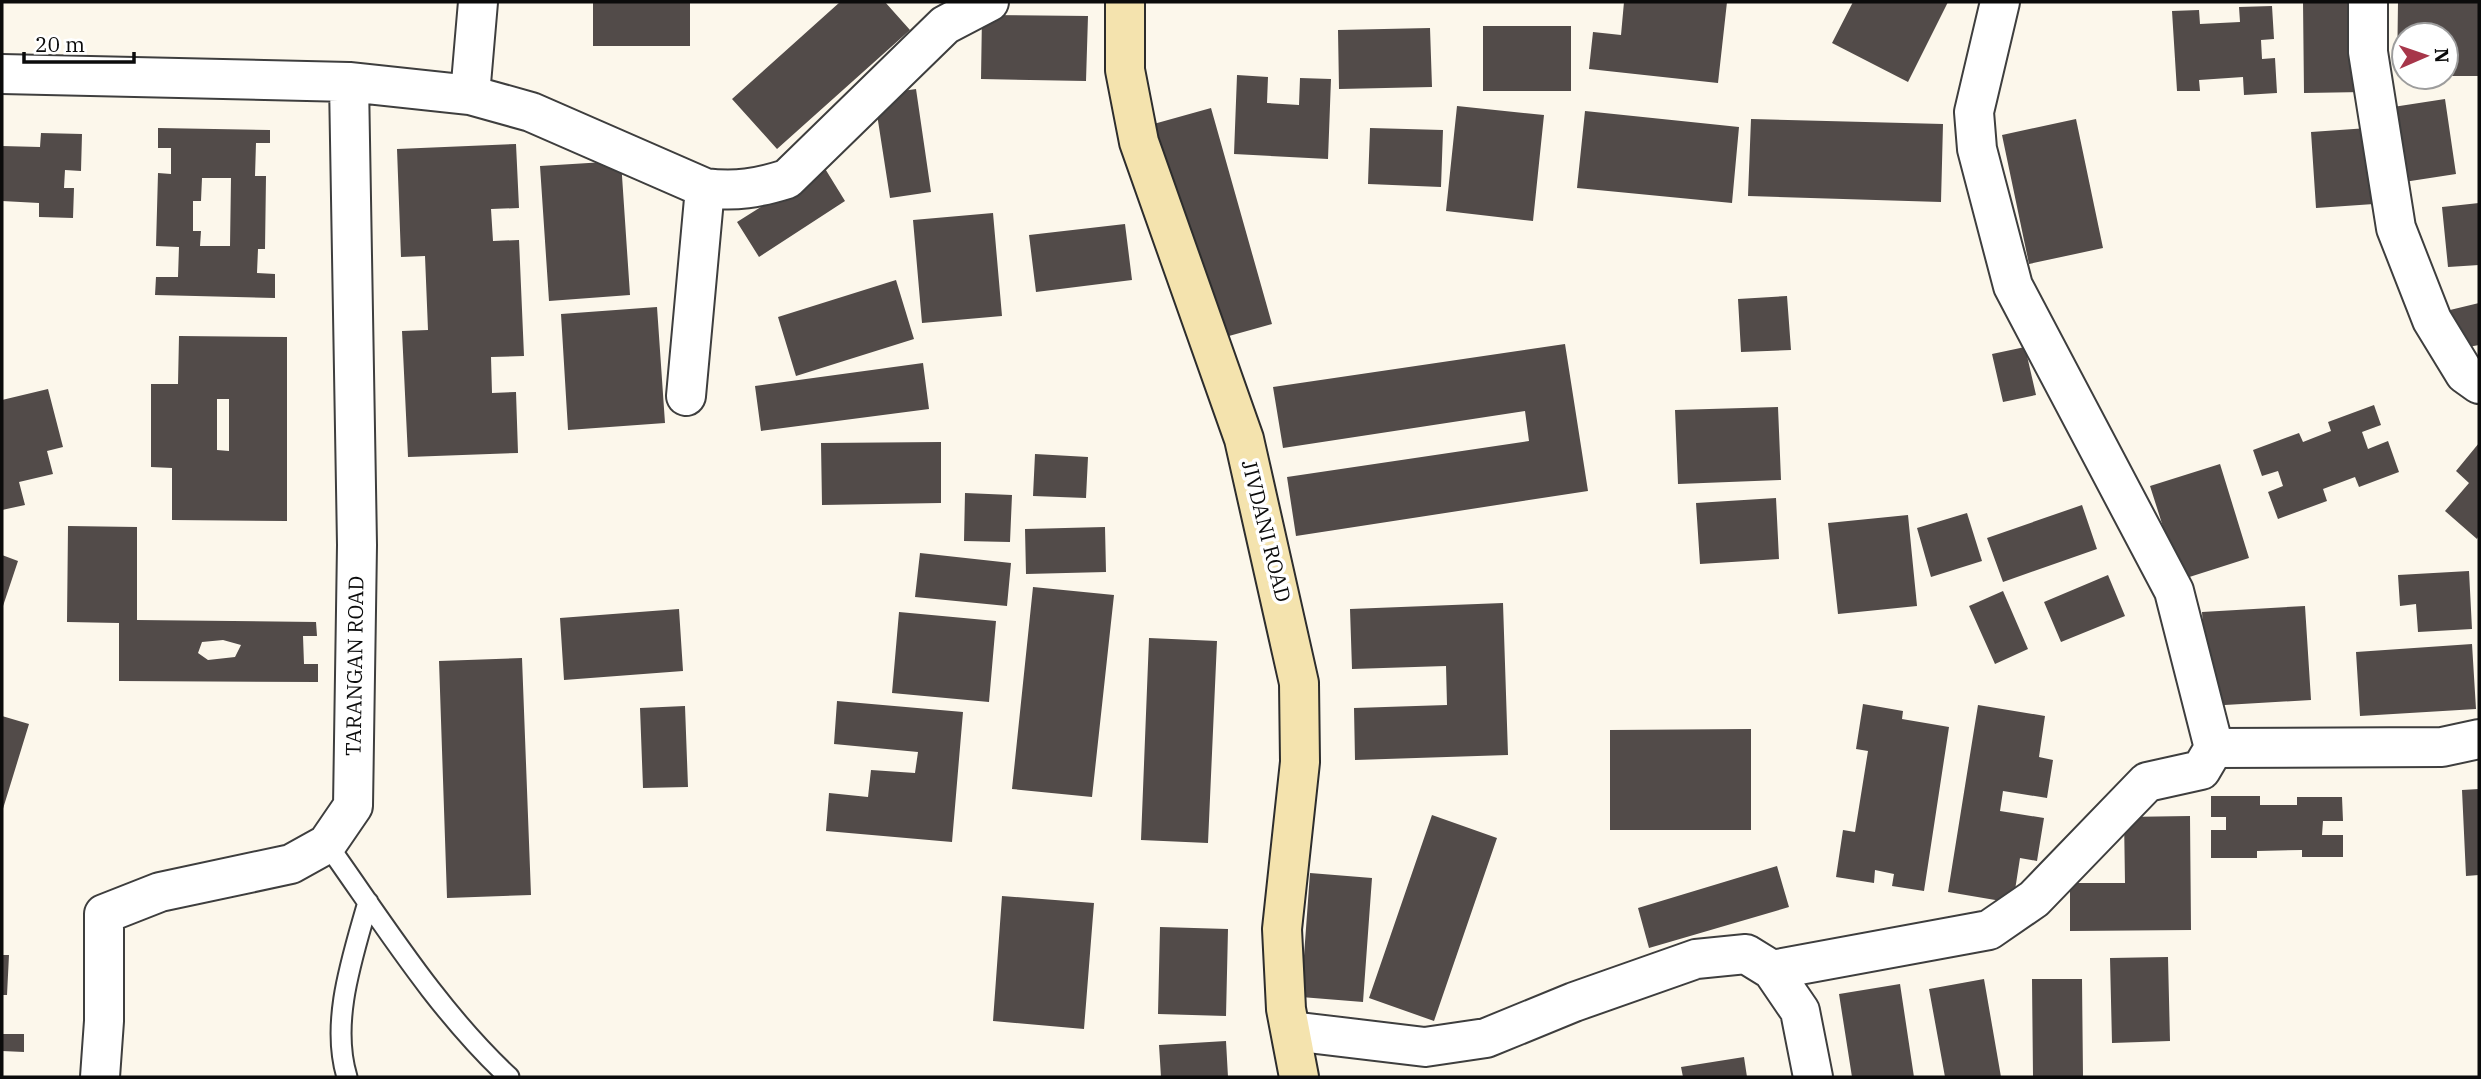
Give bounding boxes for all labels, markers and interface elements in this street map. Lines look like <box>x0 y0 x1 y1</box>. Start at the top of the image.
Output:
scale bar <box>24 21 135 65</box>
north arrow <box>2390 21 2460 91</box>
text: 20 m <box>35 30 85 58</box>
text: N <box>2430 47 2454 63</box>
street label: JIVDANI ROAD <box>1236 457 1298 605</box>
street label: TARANGAN ROAD <box>338 576 370 756</box>

